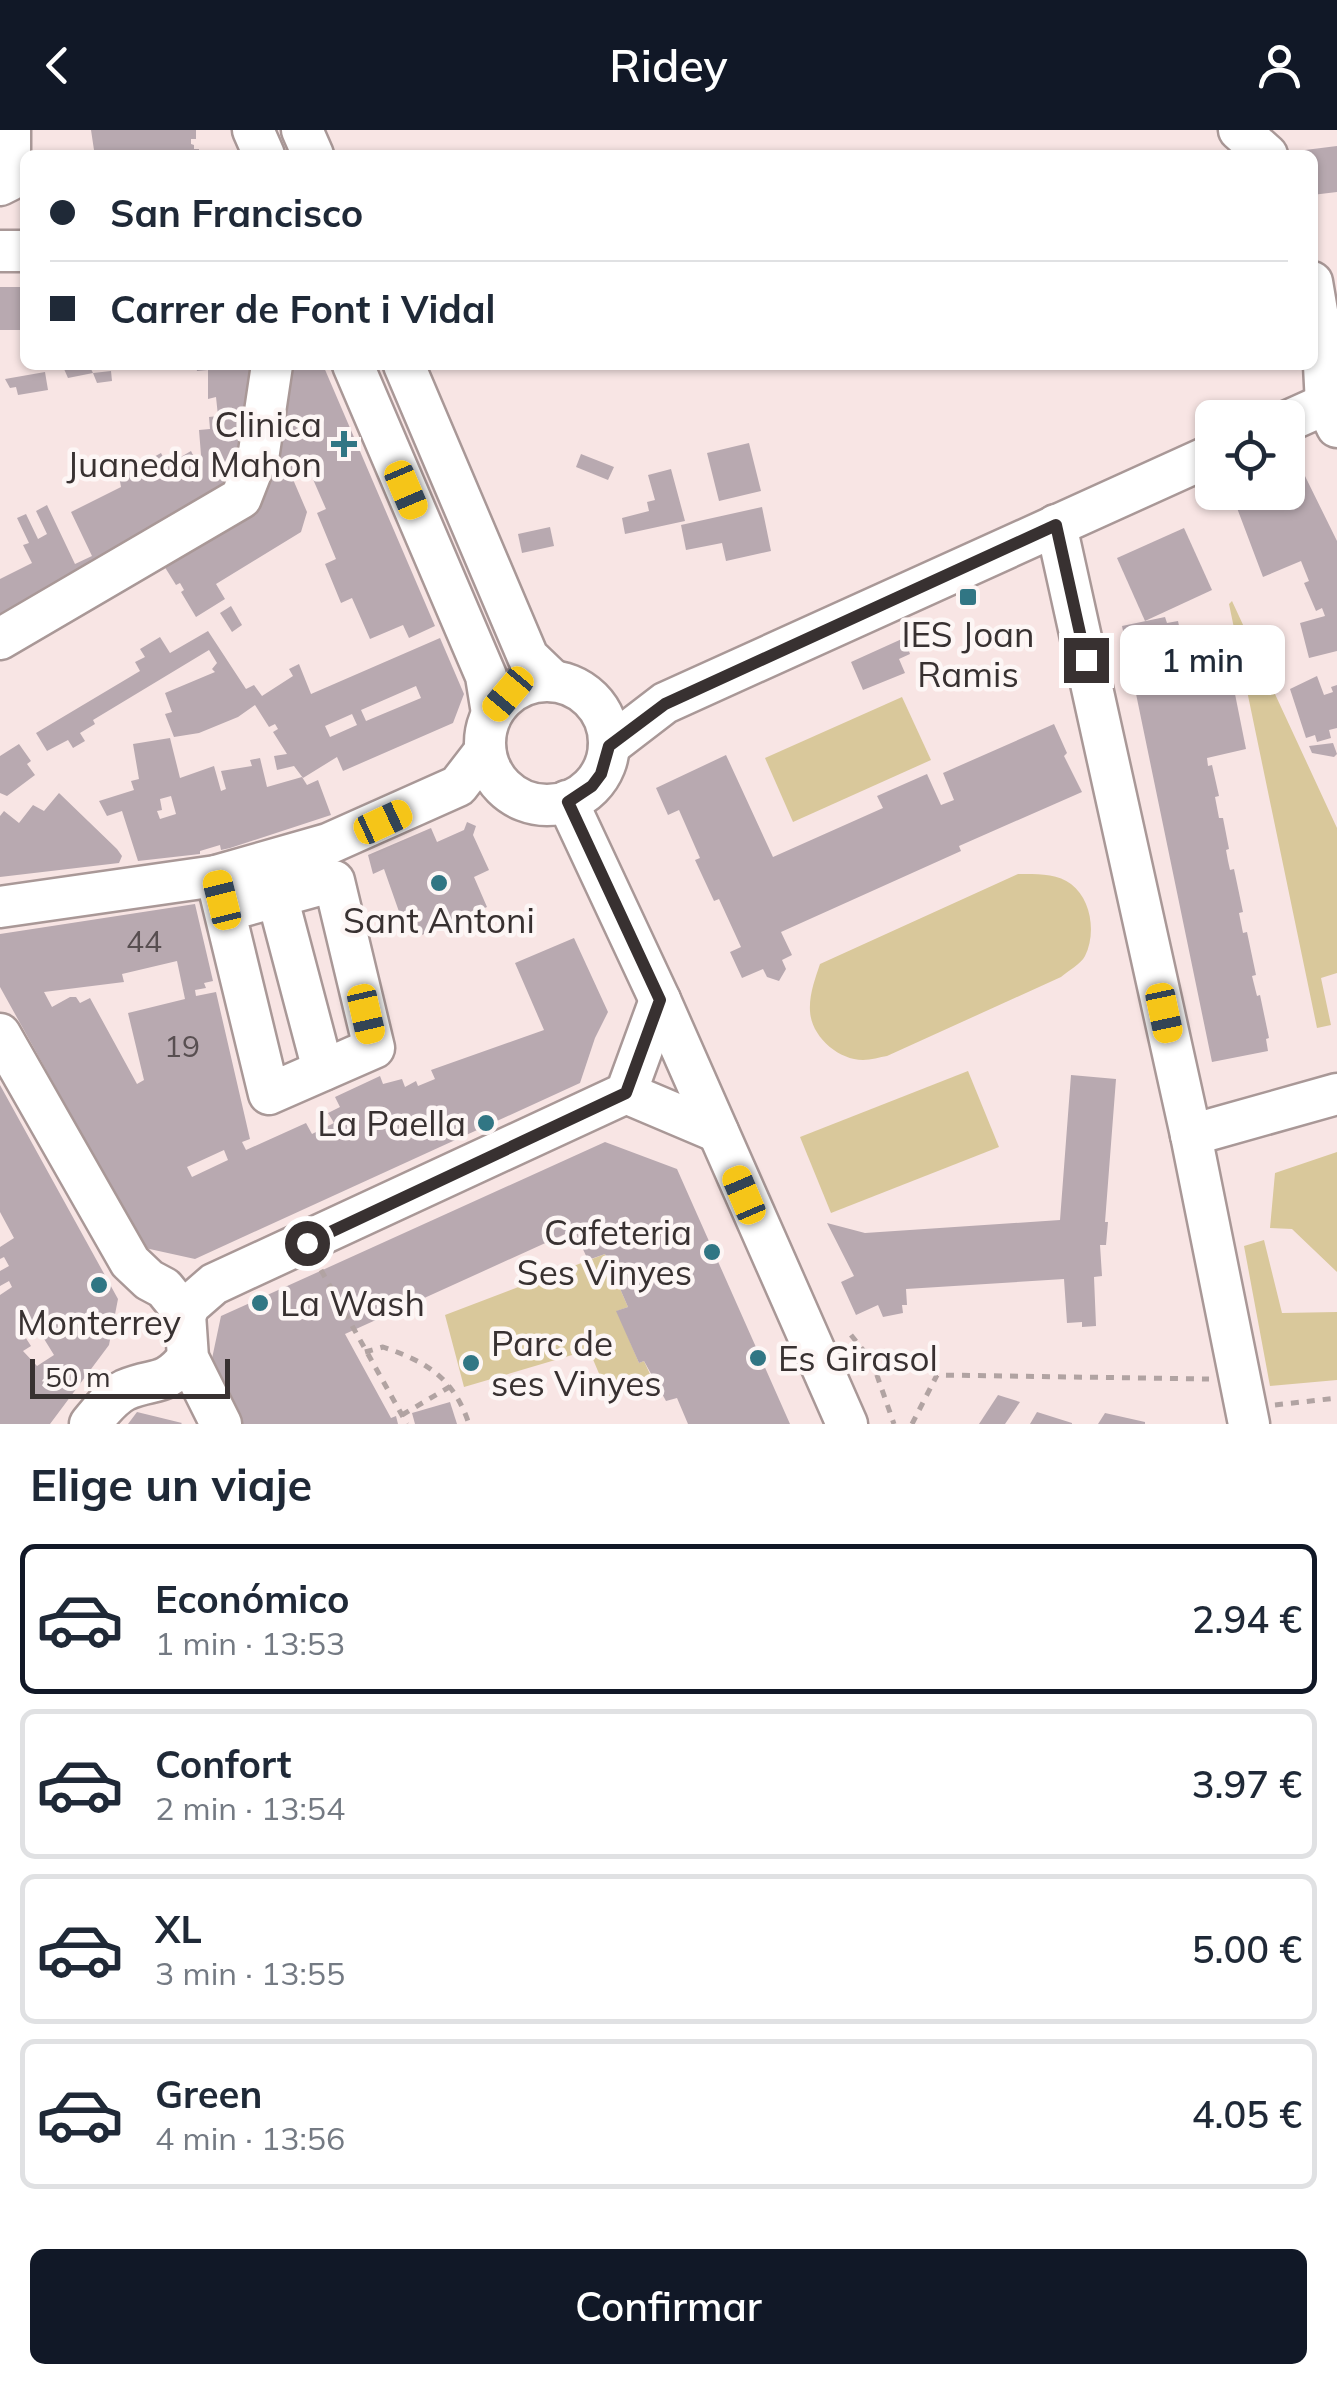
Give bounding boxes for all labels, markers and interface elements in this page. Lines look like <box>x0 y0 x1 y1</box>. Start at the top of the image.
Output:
text: Ridey <box>609 37 728 93</box>
icon: back <box>30 38 85 93</box>
icon: person <box>1252 38 1307 93</box>
text: San Francisco <box>110 189 363 237</box>
text: Carrer de Font i Vidal <box>110 285 495 333</box>
map controls <box>1195 400 1305 510</box>
button: locate <box>1195 400 1305 510</box>
place label: Clinica Juaneda Mahon <box>67 402 322 486</box>
marker: Clinica Juaneda Mahon <box>331 431 357 457</box>
car <box>380 457 432 523</box>
marker: IES Joan Ramis <box>957 586 979 608</box>
place label: IES Joan Ramis <box>901 612 1035 696</box>
callout: 1 min <box>1121 625 1286 695</box>
route end <box>1064 638 1109 683</box>
text: 1 min <box>1161 640 1244 680</box>
car <box>477 661 539 727</box>
car <box>349 796 417 848</box>
car <box>200 867 244 933</box>
marker: Sant Antoni <box>428 872 450 894</box>
place label: Sant Antoni <box>343 898 535 942</box>
house number: 44 <box>126 922 162 960</box>
car <box>345 981 387 1047</box>
car <box>1143 981 1185 1045</box>
house number: 19 <box>164 1027 200 1065</box>
place label: La Paella <box>317 1101 466 1145</box>
marker: La Paella <box>475 1112 497 1134</box>
car <box>718 1162 770 1228</box>
place label: Cafeteria Ses Vinyes <box>517 1210 692 1294</box>
route start <box>285 1221 330 1266</box>
marker: Cafeteria Ses Vinyes <box>701 1241 723 1263</box>
marker: Monterrey <box>88 1274 110 1296</box>
place label: La Wash <box>280 1281 425 1325</box>
marker: La Wash <box>249 1292 271 1314</box>
place label: Monterrey <box>17 1300 182 1344</box>
place label: Parc de ses Vinyes <box>491 1321 662 1405</box>
place label: Es Girasol <box>778 1336 938 1380</box>
marker: Es Girasol <box>747 1347 769 1369</box>
marker: Parc de ses Vinyes <box>460 1352 482 1374</box>
scale bar <box>30 1354 230 1398</box>
text: 50 m <box>45 1359 111 1394</box>
text: Elige un viaje <box>30 1456 312 1512</box>
icon: car <box>35 1574 125 1664</box>
text: Económico <box>155 1575 350 1623</box>
text: 2.94 € <box>1192 1595 1302 1643</box>
text: 1 min · 13:53 <box>155 1623 345 1663</box>
icon: car <box>35 1739 125 1829</box>
text: Confort <box>155 1740 292 1788</box>
text: 3.97 € <box>1192 1760 1302 1808</box>
text: 2 min · 13:54 <box>155 1788 345 1828</box>
icon: car <box>35 1904 125 1994</box>
text: XL <box>155 1905 202 1953</box>
text: 5.00 € <box>1192 1925 1302 1973</box>
text: 3 min · 13:55 <box>155 1953 345 1993</box>
icon: car <box>35 2069 125 2159</box>
text: Green <box>155 2070 262 2118</box>
text: 4.05 € <box>1192 2090 1302 2138</box>
text: 4 min · 13:56 <box>155 2118 345 2158</box>
button: Confirmar <box>30 2249 1307 2364</box>

